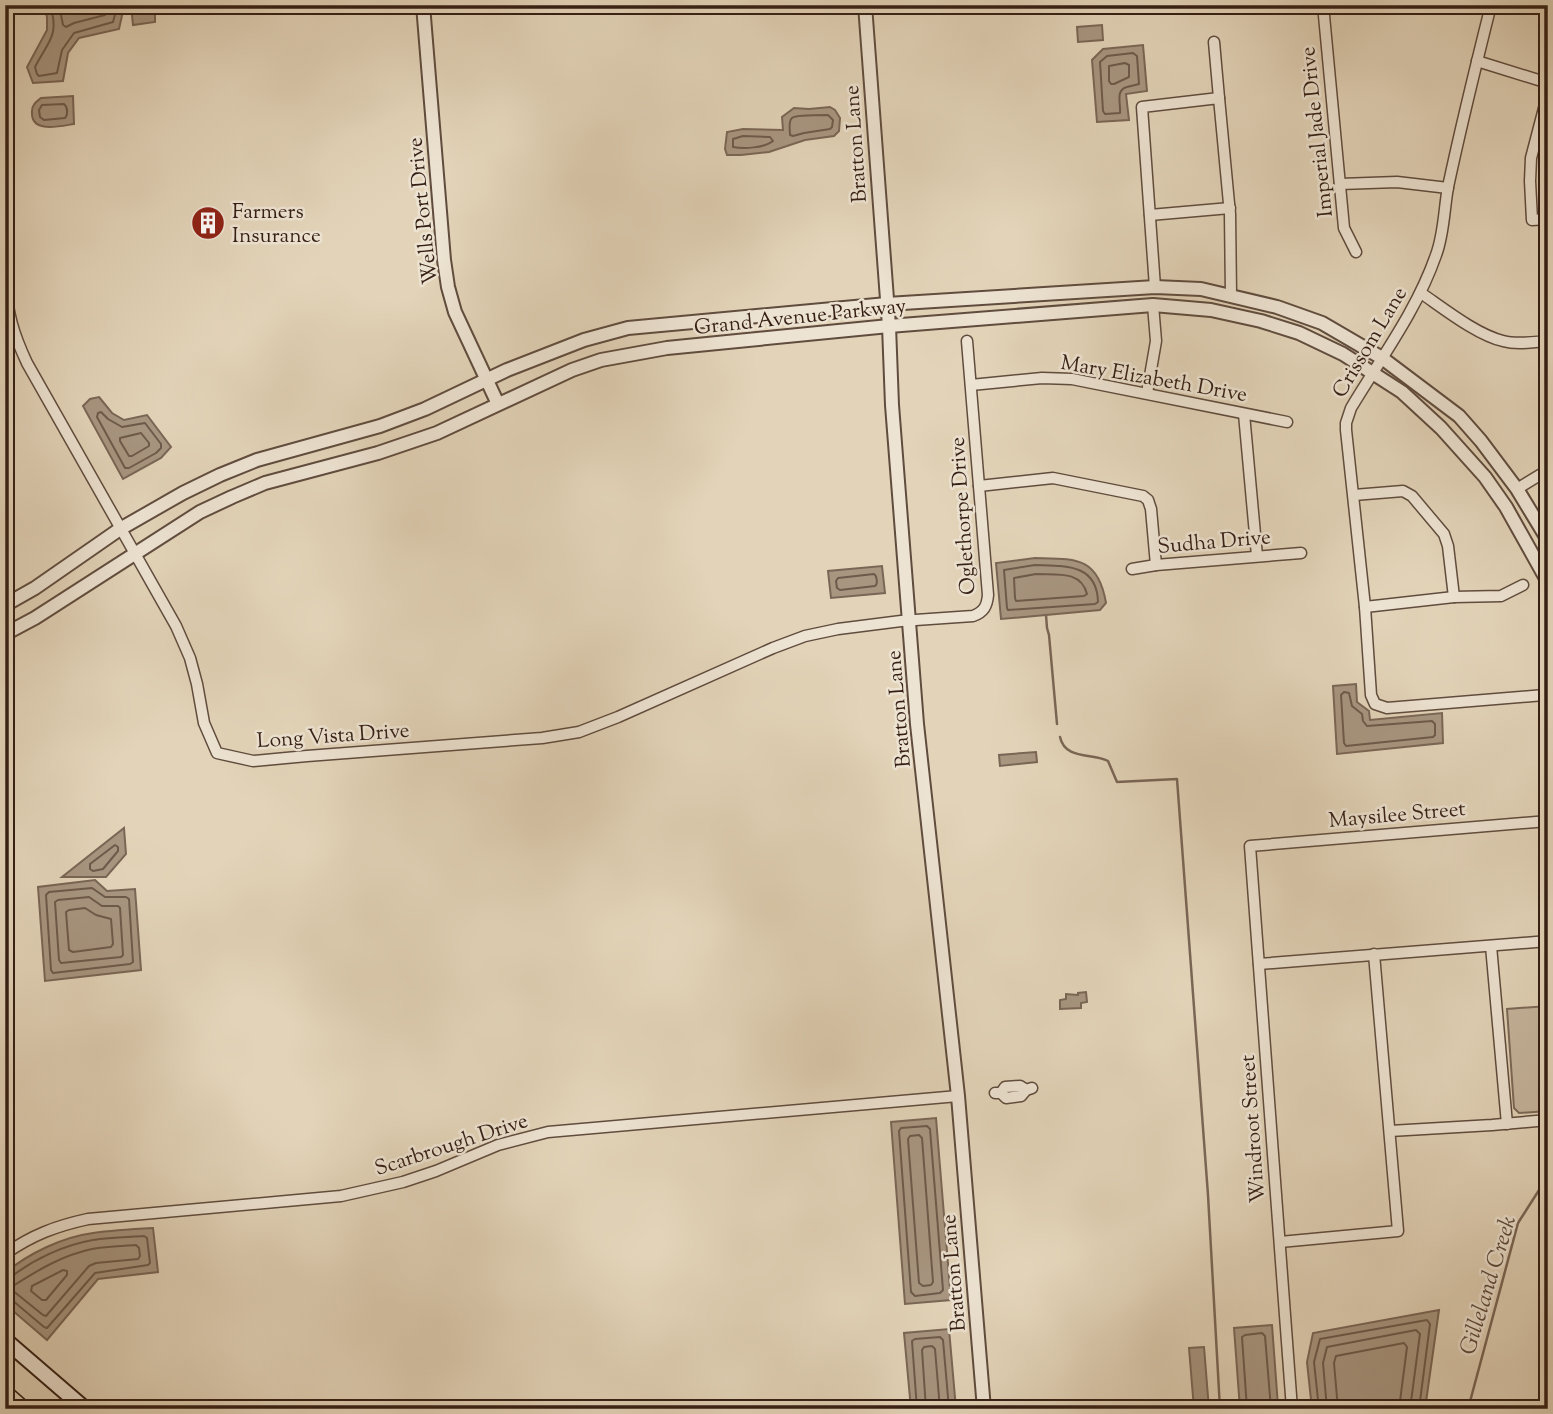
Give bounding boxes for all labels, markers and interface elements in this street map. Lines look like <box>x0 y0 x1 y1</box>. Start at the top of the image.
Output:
street label: Imperial Jade Drive <box>1294 45 1342 219</box>
street label: Bratton Lane <box>838 84 876 204</box>
street label: Wells Port Drive <box>401 136 447 286</box>
place label: Farmers Insurance <box>232 198 321 252</box>
building icon: Farmers Insurance <box>189 204 227 242</box>
street label: Crissom Lane <box>1326 282 1416 404</box>
street label: Grand Avenue Parkway <box>693 292 908 344</box>
street label: Mary Elizabeth Drive <box>1058 349 1249 411</box>
street label: Oglethorpe Drive <box>944 436 984 596</box>
street label: Sudha Drive <box>1156 523 1272 563</box>
street label: Bratton Lane <box>880 649 920 769</box>
street label: Long Vista Drive <box>256 717 410 757</box>
street label: Maysilee Street <box>1327 795 1467 837</box>
street label: Windroot Street <box>1234 1054 1274 1204</box>
street label: Scarbrough Drive <box>371 1107 532 1185</box>
water label: Gilleland Creek <box>1453 1212 1526 1359</box>
street label: Bratton Lane <box>935 1213 975 1333</box>

